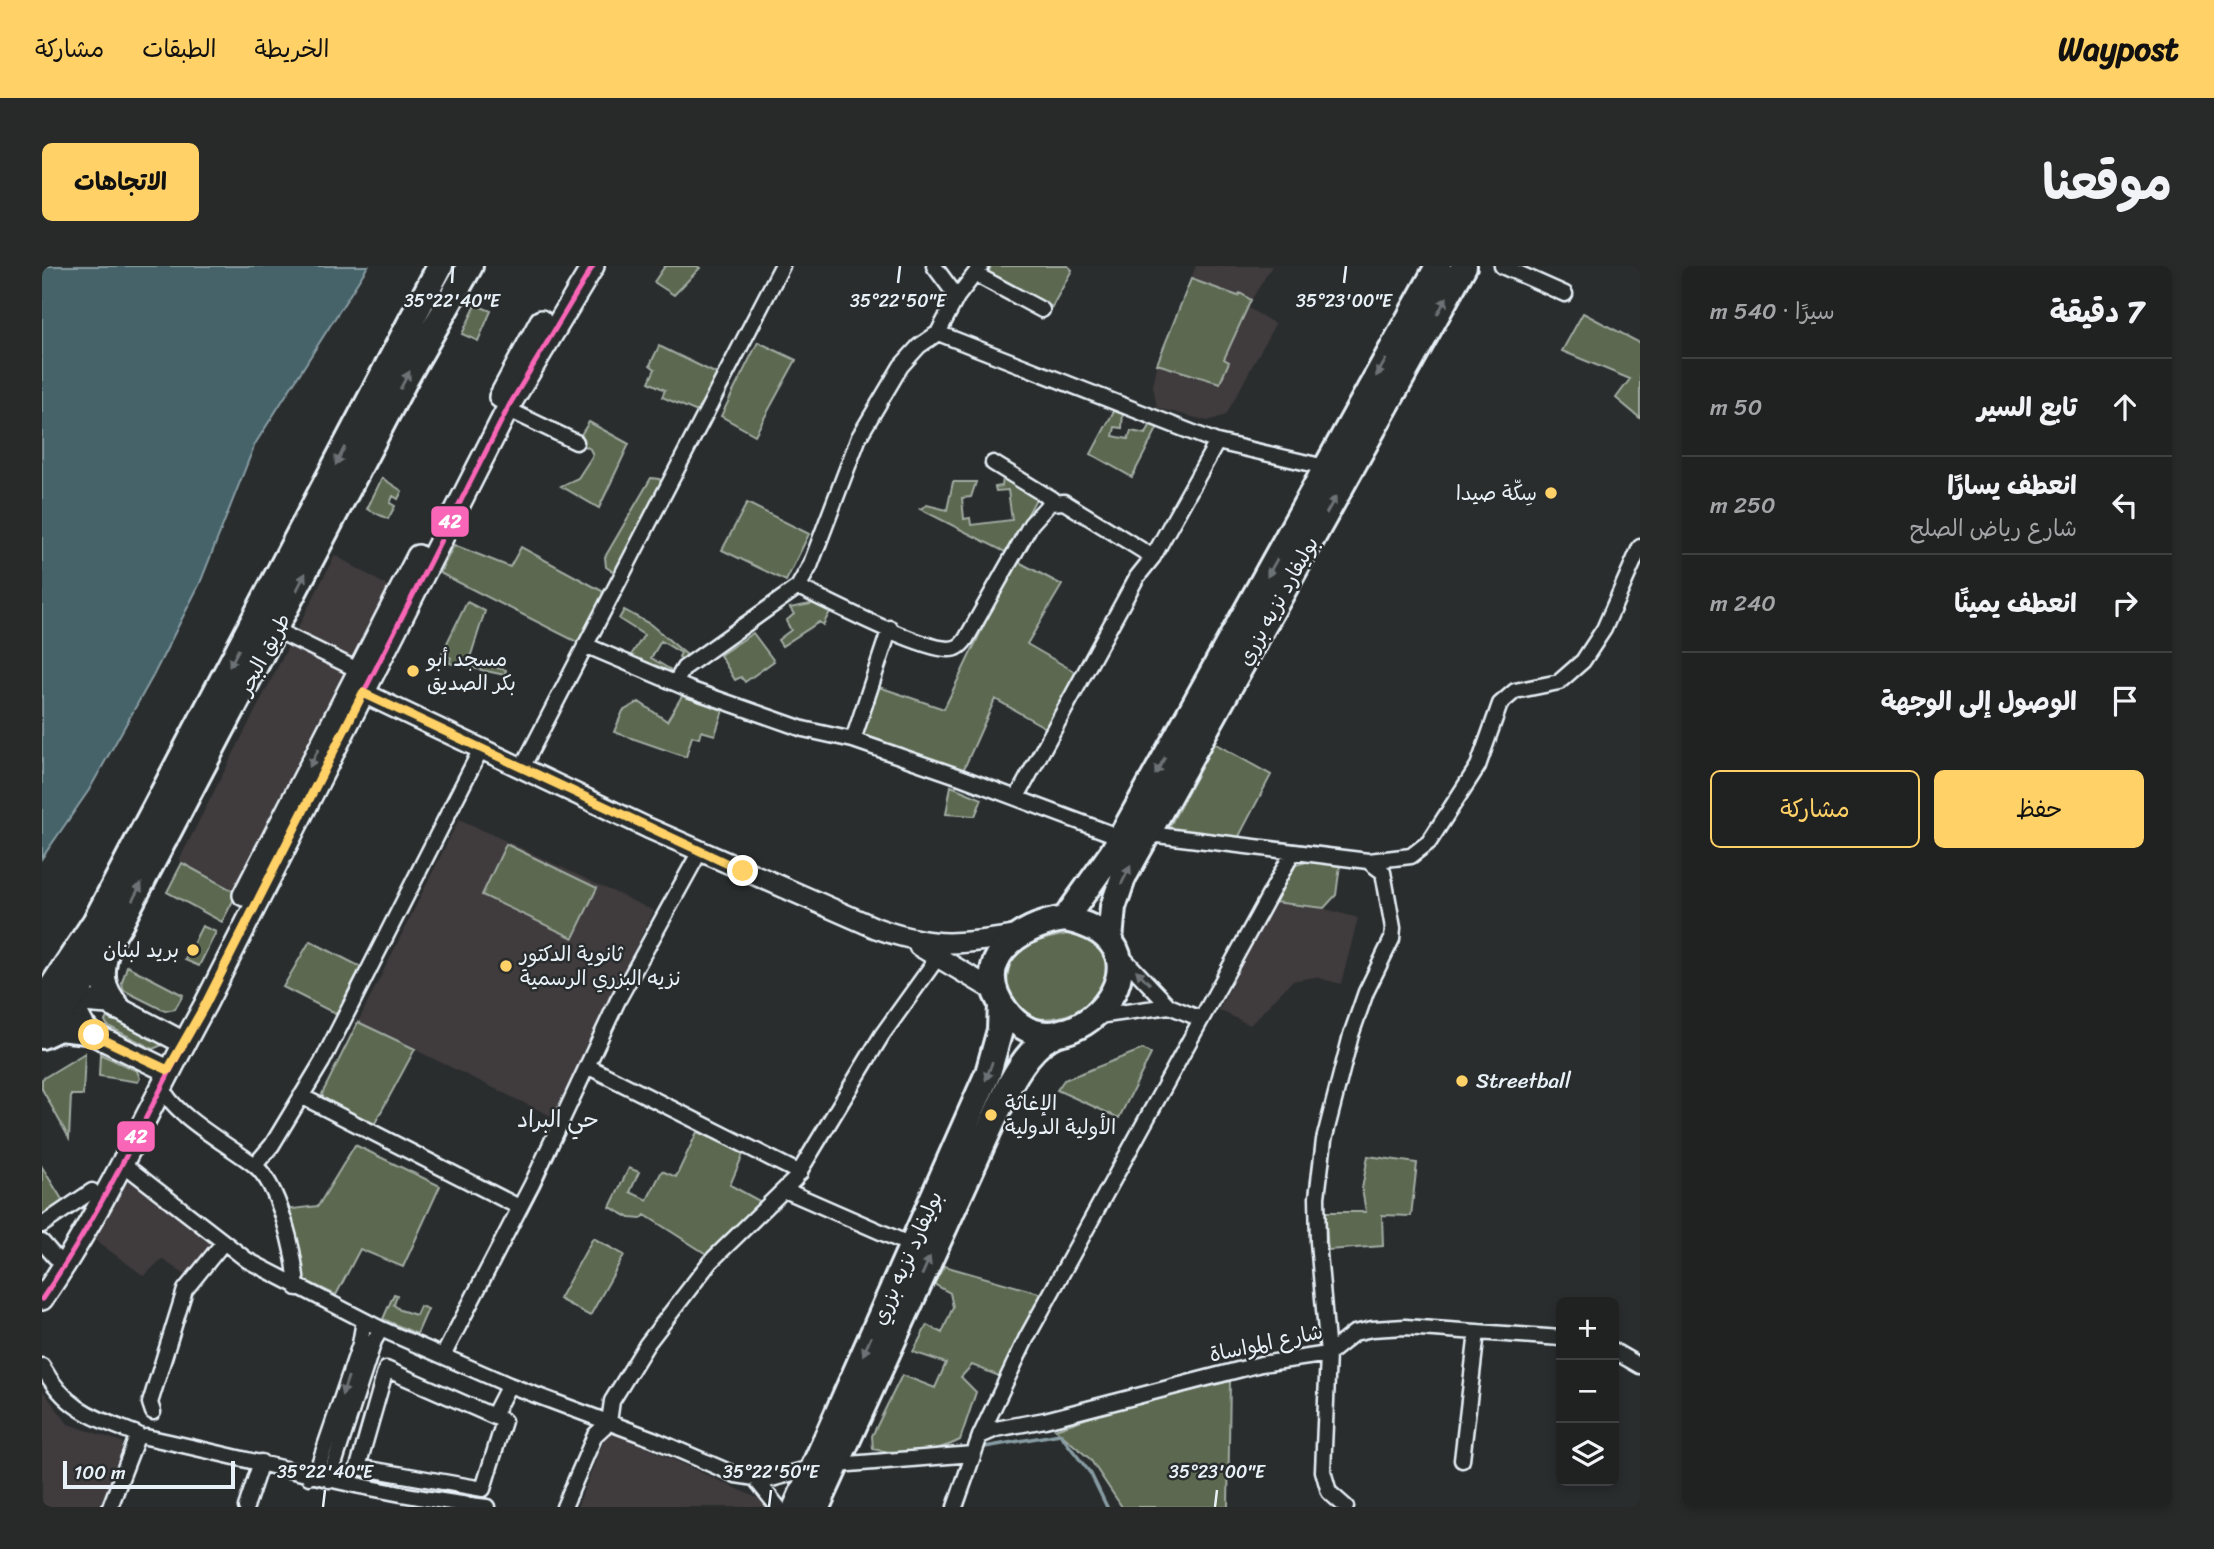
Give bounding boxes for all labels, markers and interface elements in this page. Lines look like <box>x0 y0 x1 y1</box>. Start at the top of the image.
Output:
text: Waypost <box>2058 20 2179 78</box>
text: مشاركة <box>35 28 104 70</box>
text: الطبقات <box>142 28 217 70</box>
text: الخريطة <box>255 28 329 70</box>
text: موقعنا <box>2042 139 2172 226</box>
button: الاتجاهات <box>42 143 199 221</box>
text: 35°22'40"E <box>404 285 501 317</box>
text: 35°22'50"E <box>850 285 947 317</box>
text: 35°23'00"E <box>1296 285 1393 317</box>
text: 7 دقيقة <box>2050 285 2144 339</box>
text: سيرًا · 540 m <box>1710 291 1835 332</box>
one-way arrow <box>1436 297 1448 316</box>
one-way arrow <box>1375 359 1387 378</box>
one-way arrow <box>400 370 411 390</box>
text: تابع السير <box>1978 384 2077 430</box>
text: 50 m <box>1710 387 1762 428</box>
icon: ahead <box>2106 388 2144 426</box>
one-way arrow <box>334 447 346 466</box>
text: انعطف يسارًا <box>1947 462 2077 508</box>
place label: سِكّة صيدا <box>1456 474 1537 512</box>
marker: سِكّة صيدا <box>1543 485 1559 501</box>
text: 250 m <box>1710 485 1776 526</box>
icon: left <box>2106 486 2144 524</box>
one-way arrow <box>1325 495 1337 515</box>
line badge: 42 <box>430 505 470 538</box>
text: 42 <box>438 505 461 538</box>
text: شارع رياض الصلح <box>1910 508 2077 549</box>
street label: بوليفارد نزيه بزري <box>1227 529 1329 673</box>
one-way arrow <box>1266 558 1278 578</box>
one-way arrow <box>295 572 306 592</box>
text: انعطف يمينًا <box>1954 580 2077 626</box>
text: 240 m <box>1710 583 1776 624</box>
icon: right <box>2106 584 2144 622</box>
street label: طريق البحر <box>225 606 302 704</box>
place label: مسجد أبو بكر الصديق <box>425 640 516 702</box>
one-way arrow <box>229 648 240 668</box>
marker: مسجد أبو بكر الصديق <box>405 663 421 679</box>
text: الوصول إلى الوجهة <box>1881 678 2077 724</box>
icon: arrive <box>2106 682 2144 720</box>
one-way arrow <box>308 748 320 768</box>
one-way arrow <box>1154 757 1167 776</box>
button: مشاركة <box>1710 770 1920 848</box>
button: حفظ <box>1934 770 2144 848</box>
route end <box>727 855 758 886</box>
one-way arrow <box>1120 865 1131 885</box>
one-way arrow <box>131 882 143 902</box>
place label: بريد لبنان <box>103 931 179 969</box>
place label: ثانوية الدكتور نزيه البزري الرسمية <box>518 935 681 997</box>
marker: بريد لبنان <box>185 942 201 958</box>
marker: ثانوية الدكتور نزيه البزري الرسمية <box>498 958 514 974</box>
one-way arrow <box>1134 968 1151 985</box>
route start <box>78 1019 109 1050</box>
one-way arrow <box>983 1060 994 1081</box>
place label: Streetball <box>1476 1062 1572 1100</box>
marker: Streetball <box>1454 1073 1470 1089</box>
place label: الإغاثة الأولية الدولية <box>1005 1084 1116 1146</box>
district label: حي البراد <box>517 1099 599 1140</box>
marker: الإغاثة الأولية الدولية <box>983 1107 999 1123</box>
line badge: 42 <box>116 1120 156 1153</box>
text: 42 <box>124 1120 147 1153</box>
street label: بوليفارد نزيه بزري <box>860 1185 954 1331</box>
one-way arrow <box>921 1256 932 1277</box>
map controls <box>1556 1297 1619 1486</box>
button: + <box>1556 1297 1619 1360</box>
street label: شارع المواساة <box>1206 1312 1326 1374</box>
one-way arrow <box>861 1336 873 1356</box>
button: − <box>1556 1360 1619 1423</box>
one-way arrow <box>339 1375 350 1396</box>
button: layers <box>1556 1423 1619 1486</box>
text: 100 m <box>74 1456 126 1489</box>
text: 35°22'40"E <box>277 1456 374 1488</box>
text: 35°22'50"E <box>723 1456 820 1488</box>
text: 35°23'00"E <box>1169 1456 1266 1488</box>
scale bar <box>63 1458 234 1490</box>

